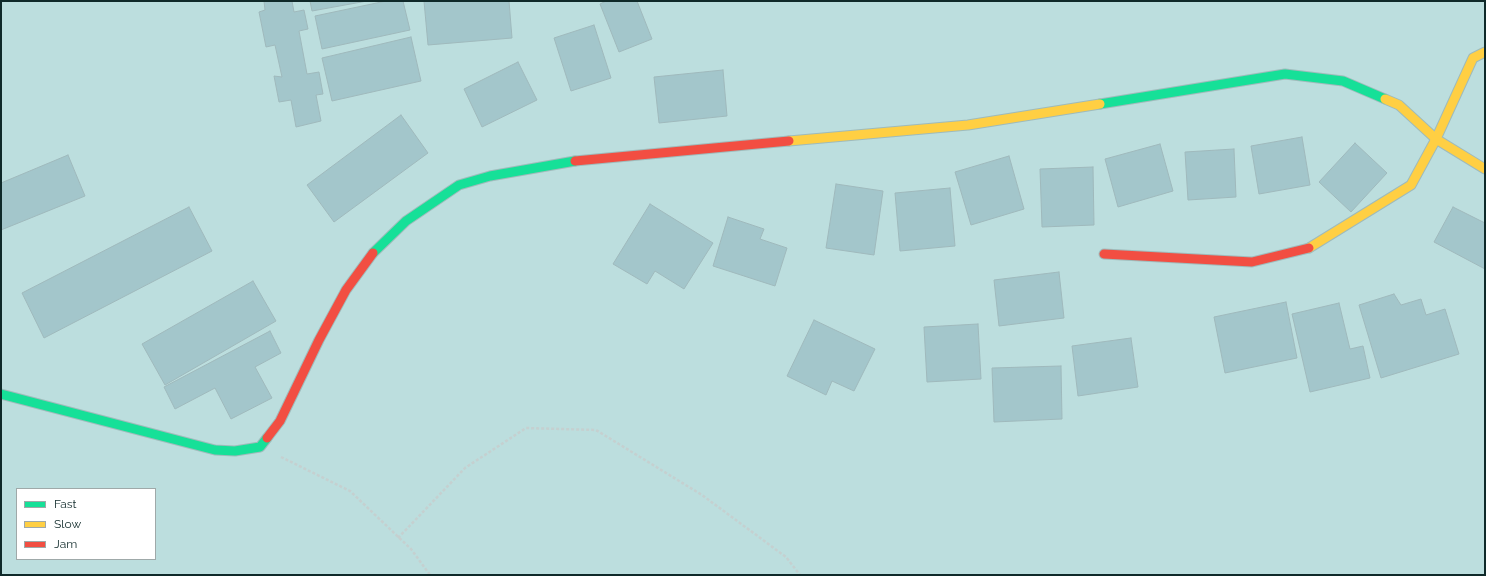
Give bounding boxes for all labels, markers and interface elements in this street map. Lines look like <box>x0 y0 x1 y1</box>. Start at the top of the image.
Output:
legend <box>16 488 156 560</box>
text: Fast <box>54 497 77 511</box>
text: Slow <box>54 517 81 531</box>
text: Jam <box>54 537 77 551</box>

